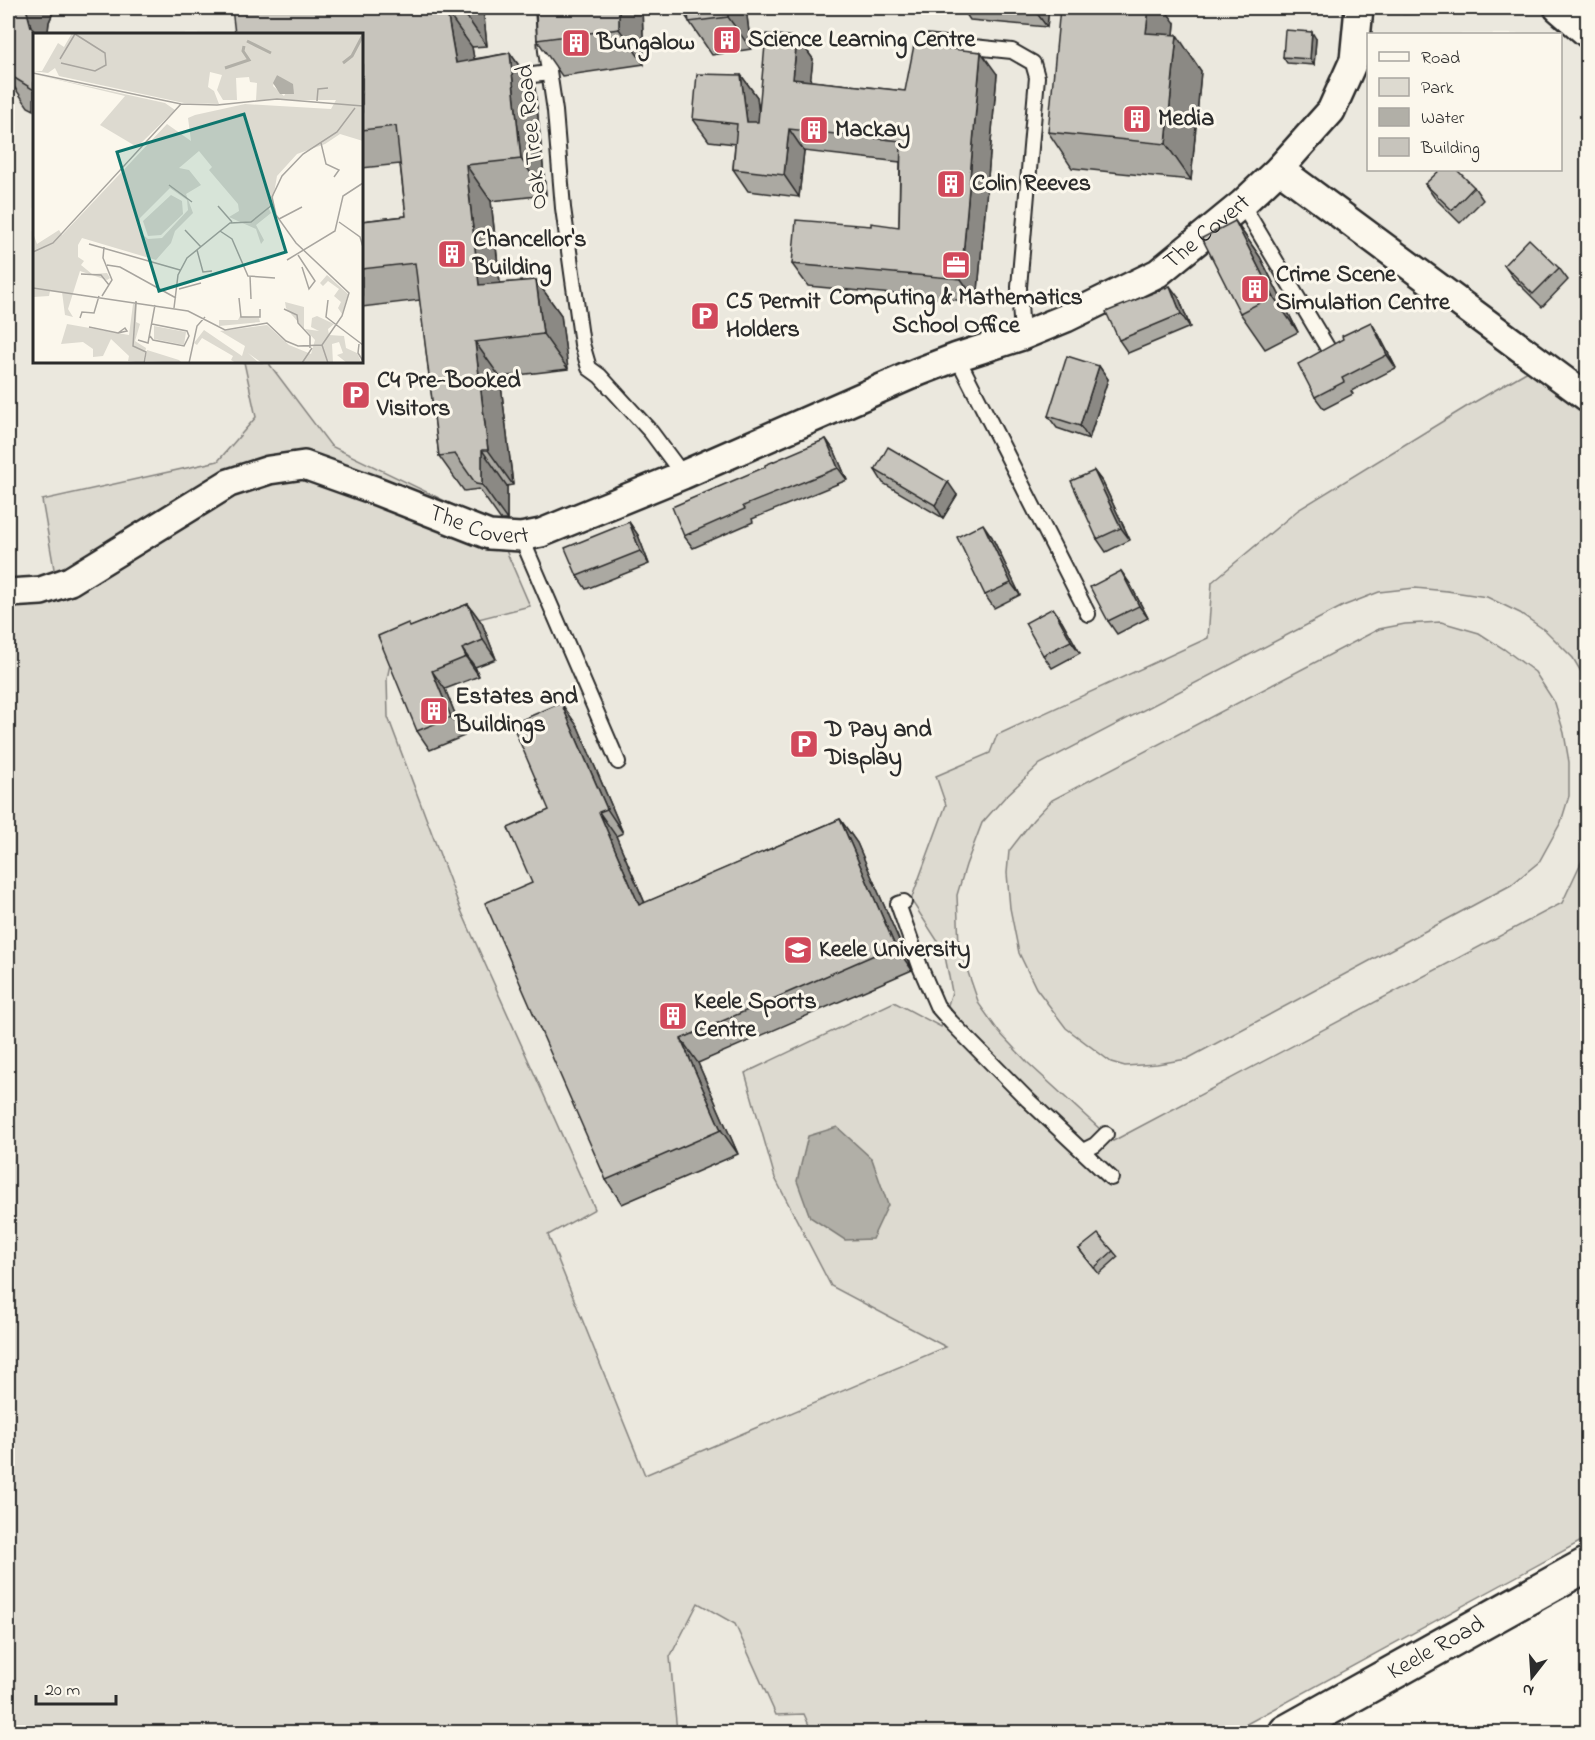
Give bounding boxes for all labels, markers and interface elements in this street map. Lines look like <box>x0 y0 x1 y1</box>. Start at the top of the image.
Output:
place label: Science Learning Centre <box>748 23 976 59</box>
building icon: Science Learning Centre <box>711 24 743 56</box>
place label: Bungalow <box>596 26 695 62</box>
building icon: Bungalow <box>560 27 592 59</box>
inset map <box>33 33 363 363</box>
legend <box>1367 33 1562 171</box>
text: Road <box>1421 46 1460 72</box>
street label: Oak Tree Road <box>508 62 558 211</box>
text: Park <box>1421 76 1454 102</box>
place label: Media <box>1158 102 1214 137</box>
building icon: Media <box>1121 103 1153 135</box>
text: Water <box>1421 106 1465 132</box>
place label: Mackay <box>835 113 910 149</box>
building icon: Mackay <box>798 114 830 146</box>
text: Building <box>1420 136 1480 163</box>
place label: Colin Reeves <box>972 167 1091 202</box>
building icon: Colin Reeves <box>935 168 967 200</box>
street label: The Covert <box>1156 186 1259 279</box>
place label: Chancellor's Building <box>472 223 586 287</box>
building icon: Chancellor's Building <box>436 238 468 270</box>
office icon: Computing & Mathematics School Office <box>940 249 972 281</box>
place label: Crime Scene Simulation Centre <box>1276 258 1451 321</box>
building icon: Crime Scene Simulation Centre <box>1239 273 1271 305</box>
place label: Computing & Mathematics School Office <box>829 281 1083 344</box>
place label: C5 Permit Holders <box>726 285 821 348</box>
parking icon: C5 Permit Holders <box>689 300 721 332</box>
place label: C4 Pre-Booked Visitors <box>376 364 521 427</box>
parking icon: C4 Pre-Booked Visitors <box>340 379 372 411</box>
street label: The Covert <box>423 495 532 555</box>
place label: Estates and Buildings <box>454 680 579 744</box>
building icon: Estates and Buildings <box>418 695 450 727</box>
place label: D Pay and Display <box>824 713 932 777</box>
parking icon: D Pay and Display <box>788 728 820 760</box>
place label: Keele University <box>819 933 970 969</box>
school or university icon: Keele University <box>782 934 814 966</box>
place label: Keele Sports Centre <box>694 985 817 1048</box>
building icon: Keele Sports Centre <box>657 1000 689 1032</box>
street label: Keele Road <box>1381 1607 1492 1689</box>
north arrow <box>1502 1647 1562 1707</box>
scale bar <box>36 1668 116 1706</box>
text: N <box>1519 1676 1537 1702</box>
text: 20 m <box>45 1678 80 1704</box>

